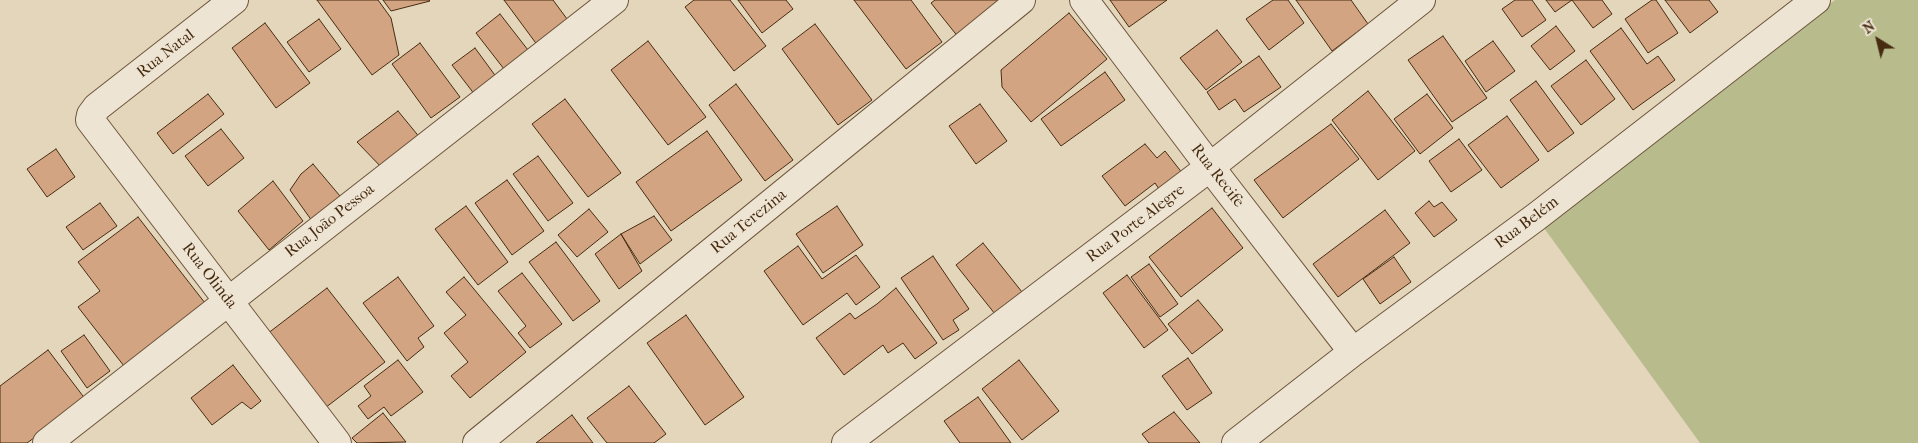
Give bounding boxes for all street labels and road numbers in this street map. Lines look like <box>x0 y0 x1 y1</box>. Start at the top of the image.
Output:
street label: Rua Natal <box>133 26 199 82</box>
street label: Rua Recife <box>1186 140 1248 212</box>
street label: Rua João Pessoa <box>281 180 379 262</box>
street label: Rua Porte Alegre <box>1083 181 1189 267</box>
street label: Rua Terezina <box>707 186 791 258</box>
street label: Rua Belém <box>1491 193 1563 253</box>
street label: Rua Olinda <box>177 239 241 313</box>

